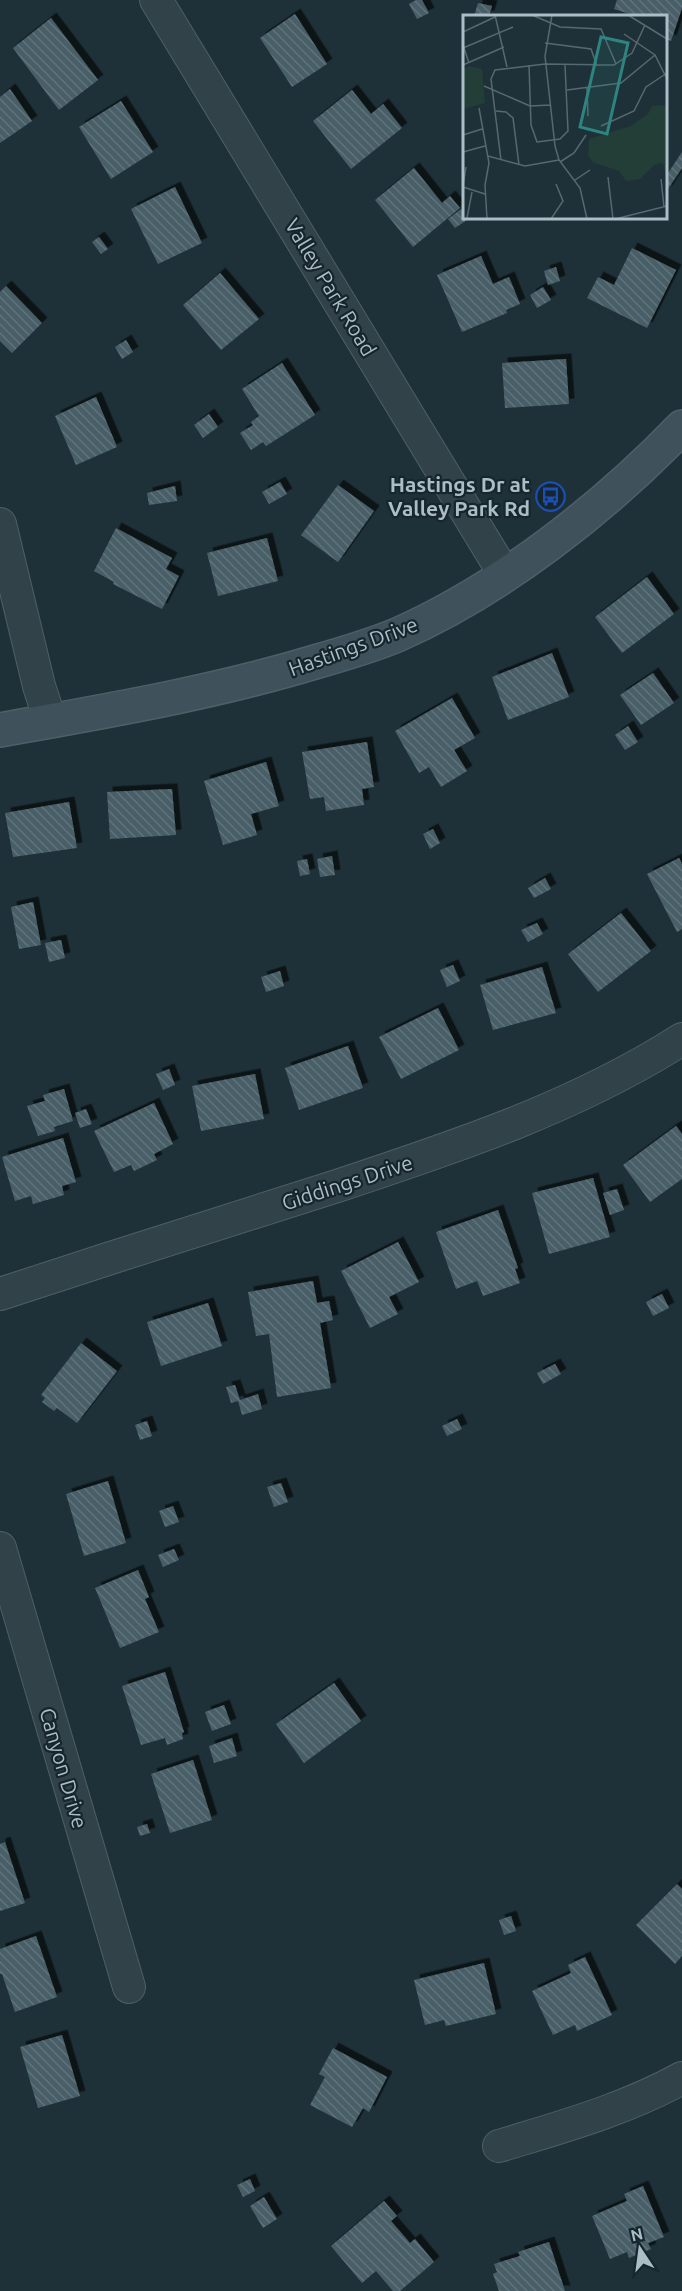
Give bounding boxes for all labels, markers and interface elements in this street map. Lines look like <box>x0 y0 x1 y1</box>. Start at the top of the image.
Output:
inset map <box>463 15 667 219</box>
street label: Valley Park Road <box>280 214 382 360</box>
place label: Hastings Dr at Valley Park Rd <box>388 472 530 520</box>
bus stop icon: Hastings Dr at Valley Park Rd <box>535 480 567 512</box>
street label: Hastings Drive <box>285 612 421 680</box>
street label: Giddings Drive <box>278 1150 416 1214</box>
street label: Canyon Drive <box>35 1705 93 1831</box>
north arrow <box>610 2219 670 2279</box>
text: N <box>629 2224 644 2244</box>

